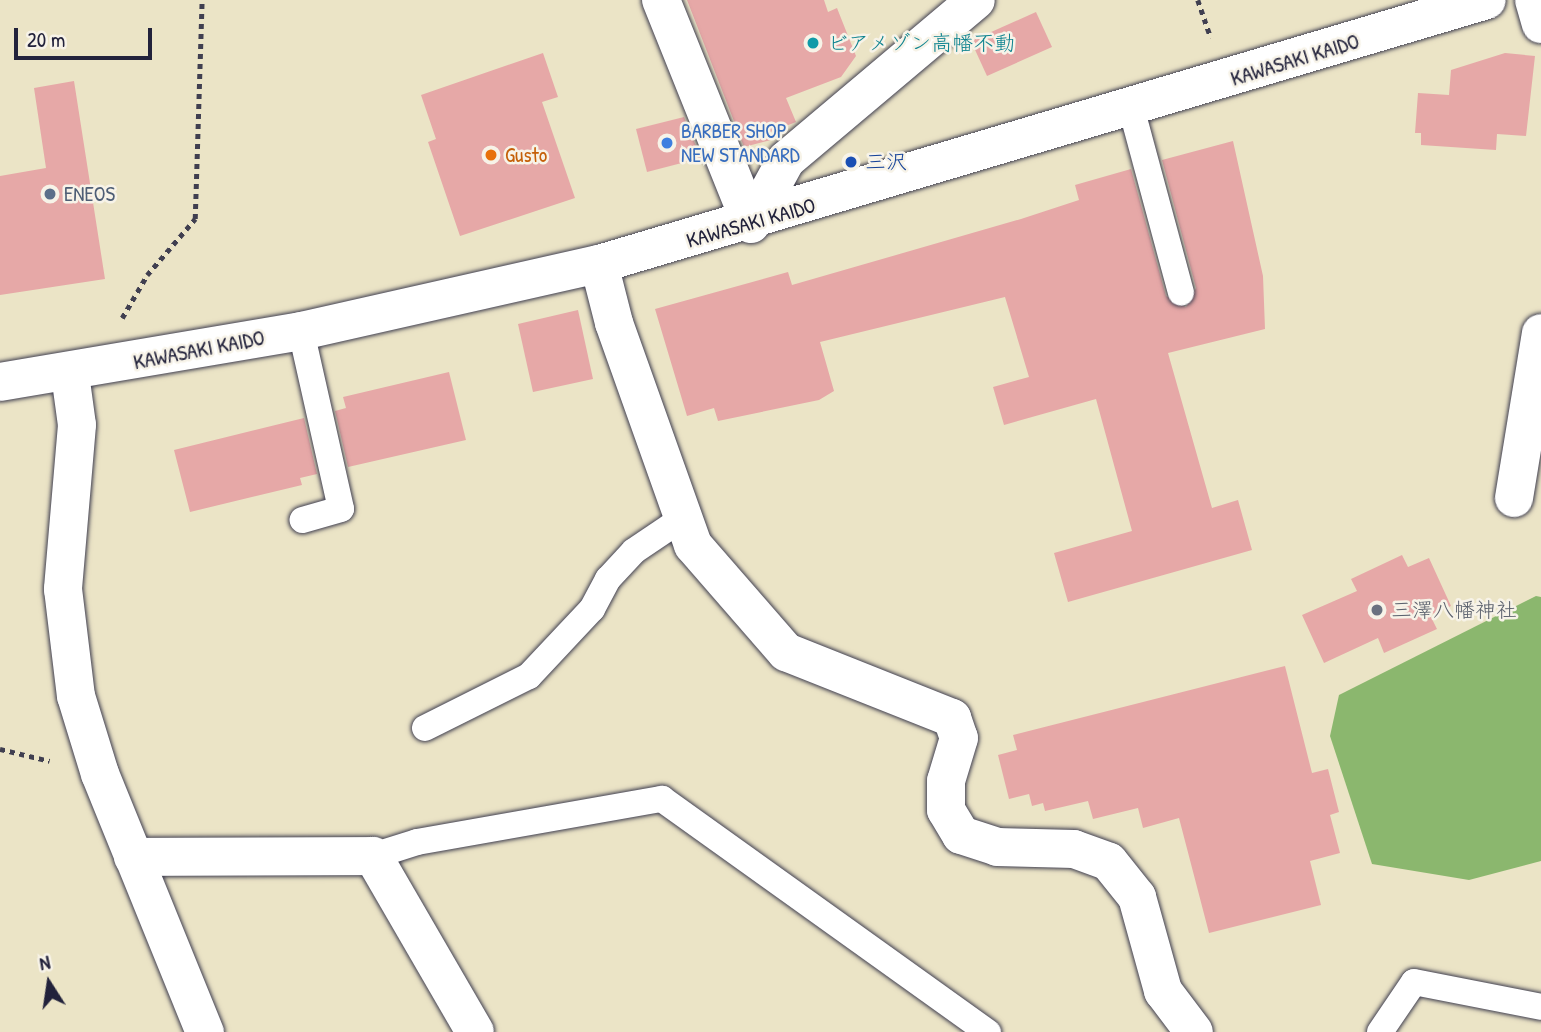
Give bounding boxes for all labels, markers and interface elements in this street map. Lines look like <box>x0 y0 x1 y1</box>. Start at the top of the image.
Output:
scale bar <box>18 14 156 58</box>
text: 20 m <box>27 25 65 54</box>
street label: KAWASAKI KAIDO <box>1228 29 1362 91</box>
place label: ビアメゾン高幡不動 <box>827 30 1016 56</box>
marker: ビアメゾン高幡不動 <box>805 35 821 51</box>
place label: BARBER SHOP NEW STANDARD <box>681 118 800 168</box>
marker: BARBER SHOP NEW STANDARD <box>659 135 675 151</box>
place label: Gusto <box>505 142 547 168</box>
marker: Gusto <box>483 147 499 163</box>
place label: 三沢 <box>865 149 907 175</box>
marker: 三沢 <box>843 154 859 170</box>
place label: ENEOS <box>64 181 115 207</box>
marker: ENEOS <box>42 186 58 202</box>
street label: KAWASAKI KAIDO <box>684 193 818 253</box>
street label: KAWASAKI KAIDO <box>131 325 267 375</box>
place label: 三澤八幡神社 <box>1391 597 1517 623</box>
marker: 三澤八幡神社 <box>1369 602 1385 618</box>
north arrow <box>14 948 84 1018</box>
text: N <box>37 949 52 976</box>

